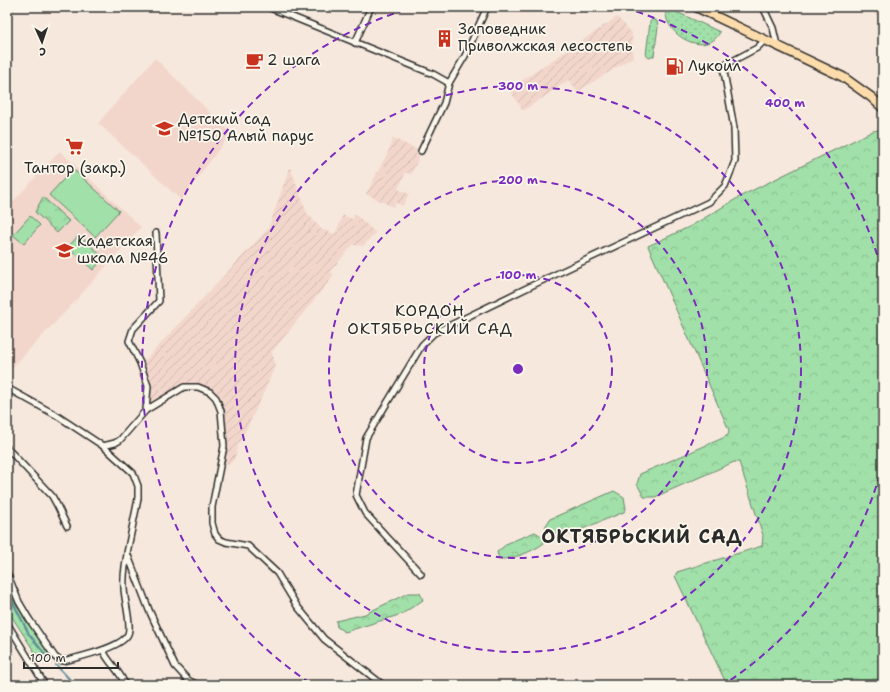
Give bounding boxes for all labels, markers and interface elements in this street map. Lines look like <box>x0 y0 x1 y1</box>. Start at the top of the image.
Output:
place label: Заповедник Приволжская лесостепь <box>458 19 633 56</box>
north arrow <box>22 22 62 62</box>
building icon: Заповедник Приволжская лесостепь <box>435 28 455 48</box>
text: С <box>38 44 46 59</box>
cafe icon: 2 шага <box>244 50 264 70</box>
place label: 2 шага <box>267 50 321 70</box>
fuel station icon: Лукойл <box>665 56 685 76</box>
place label: Лукойл <box>688 56 742 76</box>
text: 300 m <box>498 78 538 94</box>
text: 400 m <box>765 95 805 111</box>
place label: Детский сад №150 Алый парус <box>178 109 314 146</box>
school or university icon: Детский сад №150 Алый парус <box>155 118 175 138</box>
supermarket icon: Тантор (закр.) <box>65 137 85 157</box>
place label: Тантор (закр.) <box>24 158 126 178</box>
text: 200 m <box>498 172 538 188</box>
place label: Кадетская школа №46 <box>77 231 168 268</box>
school or university icon: Кадетская школа №46 <box>54 240 74 260</box>
text: 100 m <box>500 267 537 283</box>
district label: КОРДОН ОКТЯБРЬСКИЙ САД <box>347 300 513 339</box>
centre of rings <box>511 362 525 376</box>
district label: ОКТЯБРЬСКИЙ САД <box>541 524 743 549</box>
scale bar <box>24 644 118 670</box>
text: 100 m <box>30 650 66 666</box>

